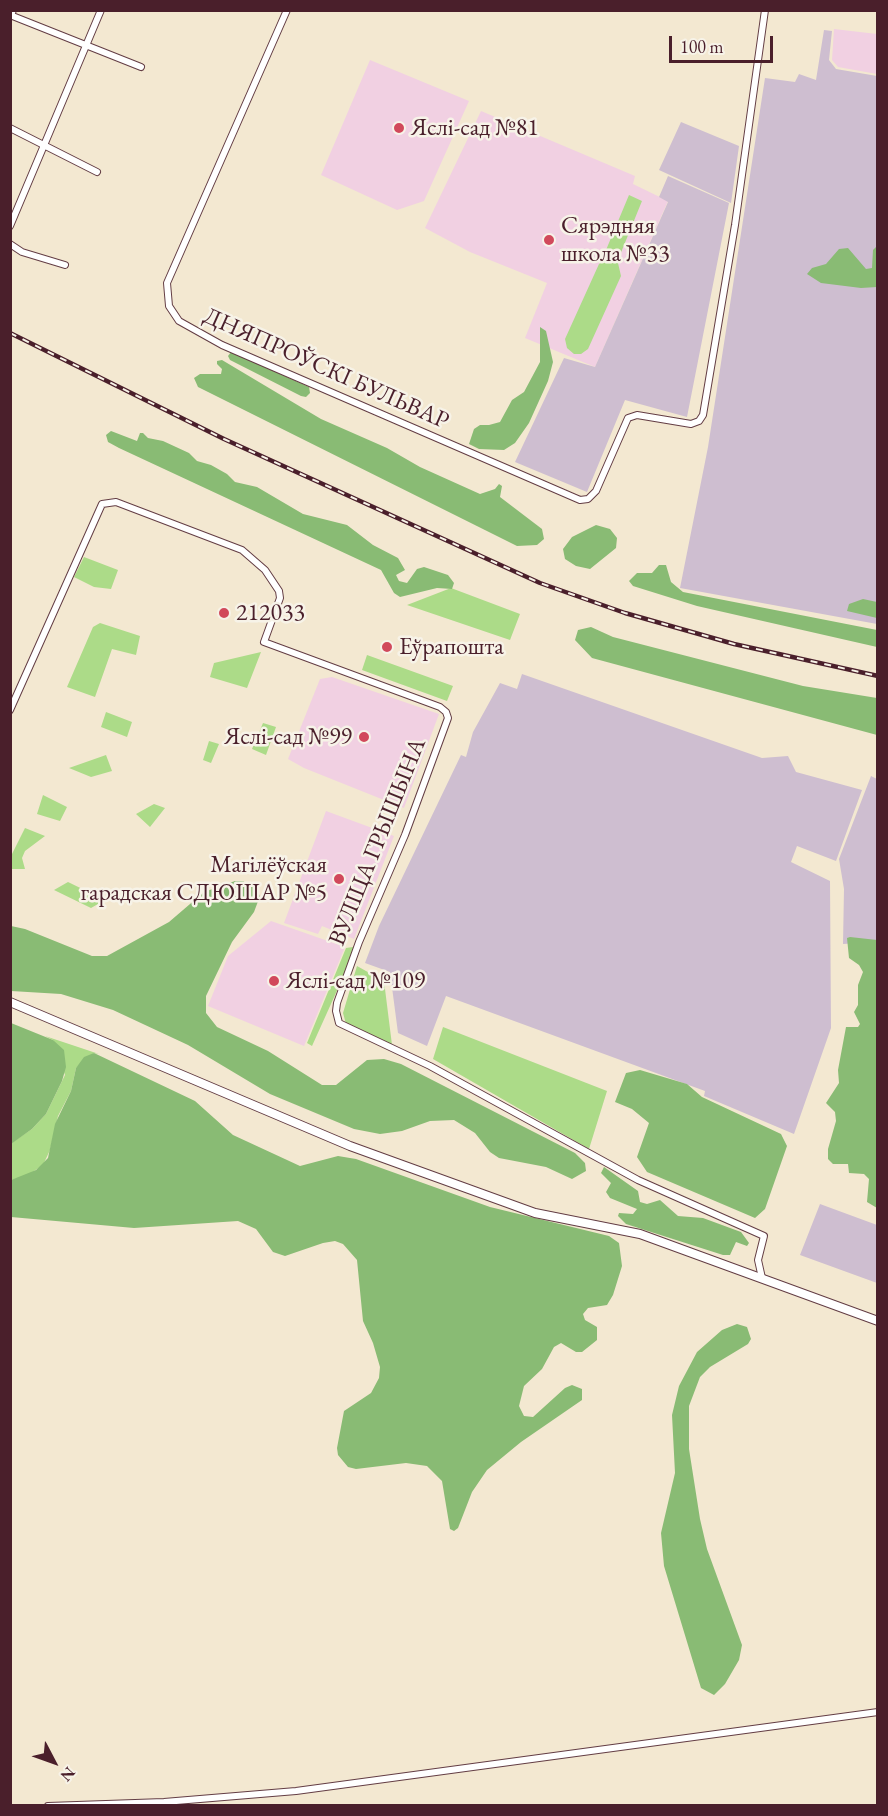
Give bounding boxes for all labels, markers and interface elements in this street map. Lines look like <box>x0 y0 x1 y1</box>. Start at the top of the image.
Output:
scale bar <box>672 24 776 62</box>
text: 100 m <box>680 35 724 58</box>
place label: Яслі-сад №81 <box>411 114 539 142</box>
marker: Яслі-сад №81 <box>392 121 406 135</box>
place label: Сярэдняя школа №33 <box>561 212 670 268</box>
marker: Сярэдняя школа №33 <box>542 233 556 247</box>
street label: ДНЯПРОЎСКІ БУЛЬВАР <box>199 302 453 436</box>
place label: 212033 <box>236 599 305 627</box>
marker: 212033 <box>217 606 231 620</box>
place label: Еўрапошта <box>399 633 504 661</box>
marker: Еўрапошта <box>380 640 394 654</box>
place label: Яслі-сад №99 <box>224 723 352 751</box>
marker: Яслі-сад №99 <box>357 730 371 744</box>
street label: ВУЛІЦА ГРЫШЫНА <box>323 734 433 950</box>
place label: Магілёўская гарадская СДЮШАР №5 <box>80 851 327 907</box>
marker: Магілёўская гарадская СДЮШАР №5 <box>332 872 346 886</box>
place label: Яслі-сад №109 <box>286 967 425 995</box>
marker: Яслі-сад №109 <box>267 974 281 988</box>
north arrow <box>24 1732 84 1792</box>
text: N <box>56 1762 80 1786</box>

